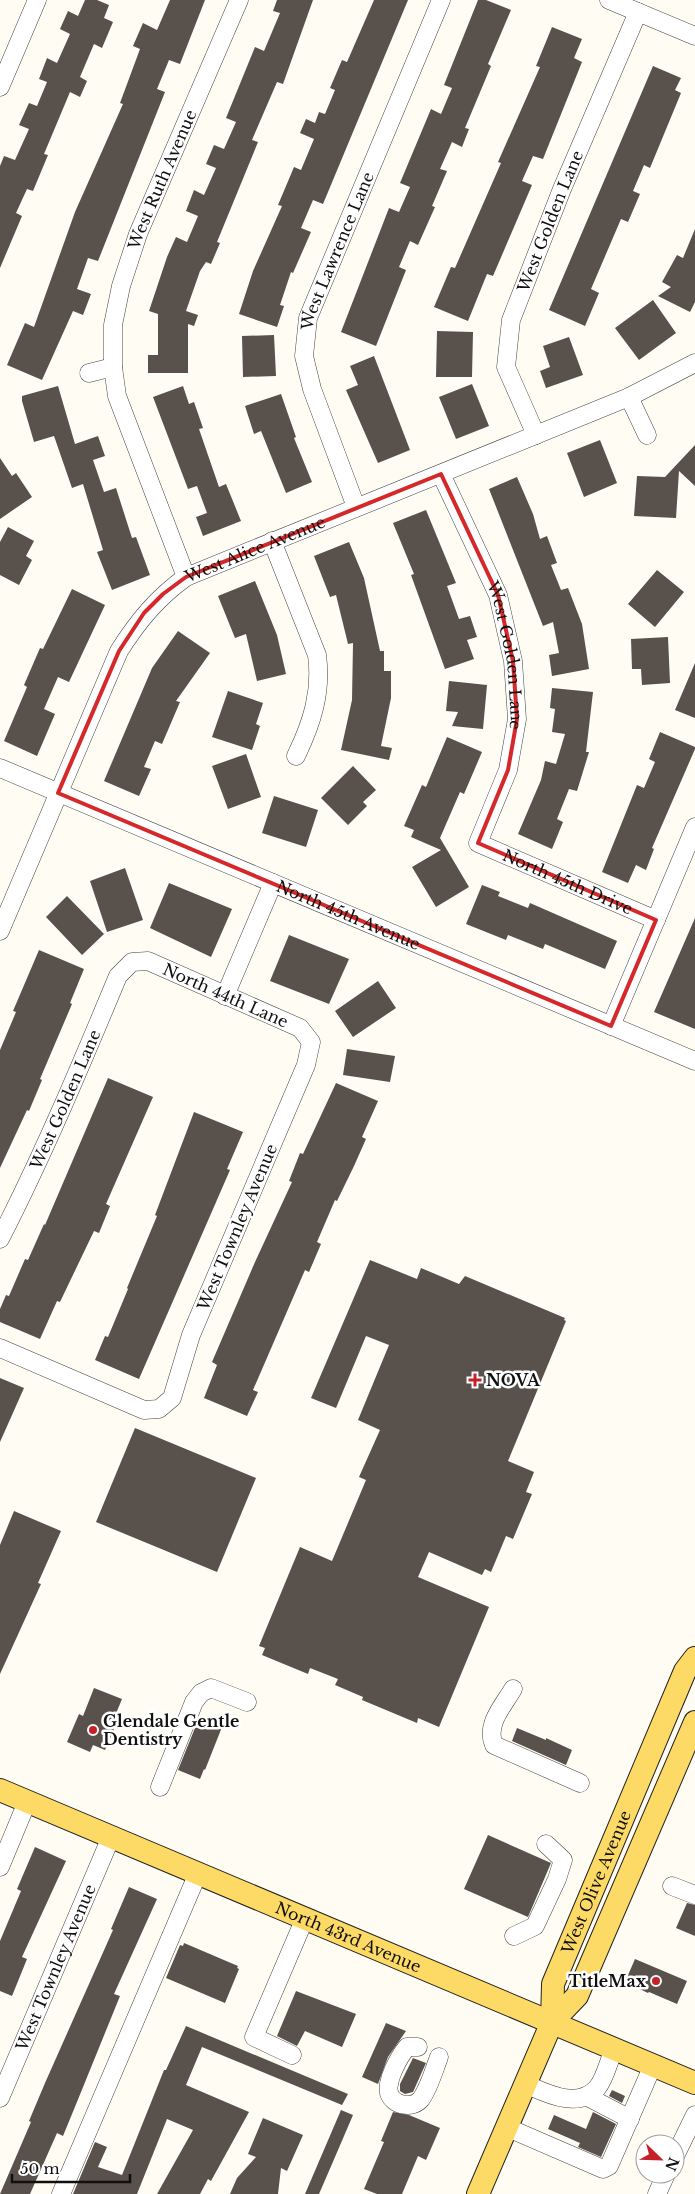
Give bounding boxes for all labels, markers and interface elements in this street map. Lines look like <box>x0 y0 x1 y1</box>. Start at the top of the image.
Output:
street label: West Ruth Avenue <box>123 107 200 253</box>
street label: West Golden Lane <box>513 147 587 296</box>
street label: West Lawrence Lane <box>297 169 378 332</box>
street label: West Alice Avenue <box>181 512 328 587</box>
street label: West Golden Lane <box>483 577 527 731</box>
street label: North 45th Drive <box>500 845 636 919</box>
street label: North 45th Avenue <box>273 876 423 954</box>
street label: North 44th Lane <box>160 959 291 1032</box>
street label: West Golden Lane <box>25 1027 104 1173</box>
street label: West Townley Avenue <box>192 1141 281 1314</box>
place label: NOVA <box>486 1370 541 1390</box>
marker: NOVA <box>468 1373 482 1387</box>
place label: Glendale Gentle Dentistry <box>103 1711 239 1749</box>
marker: Glendale Gentle Dentistry <box>87 1724 99 1736</box>
street label: West Olive Avenue <box>557 1807 635 1958</box>
street label: West Townley Avenue <box>11 1881 100 2055</box>
street label: North 43rd Avenue <box>272 1897 424 1976</box>
place label: TitleMax <box>568 1971 647 1991</box>
marker: TitleMax <box>650 1975 662 1987</box>
north arrow <box>635 2134 685 2184</box>
scale bar <box>12 2152 130 2184</box>
text: N <box>661 2155 683 2174</box>
text: 50 m <box>20 2159 60 2178</box>

